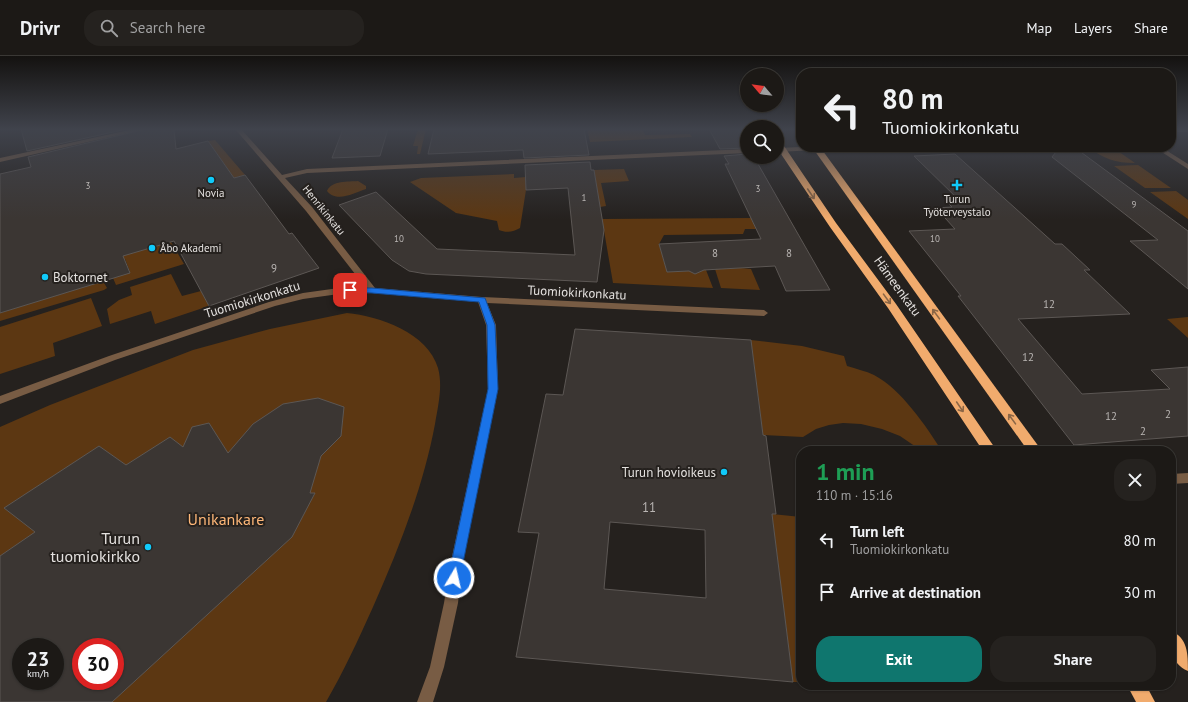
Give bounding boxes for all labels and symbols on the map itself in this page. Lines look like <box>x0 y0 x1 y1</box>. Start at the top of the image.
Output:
north arrow <box>740 68 784 112</box>
marker: Novia <box>206 175 216 185</box>
marker: Turun Työterveystalo <box>951 179 963 191</box>
house number: 3 <box>86 180 91 191</box>
street label: Henrikinkatu <box>300 182 348 238</box>
house number: 3 <box>756 183 761 194</box>
place label: Novia <box>198 186 224 200</box>
one-way arrow <box>807 188 815 199</box>
house number: 1 <box>582 192 587 203</box>
place label: Turun Työterveystalo <box>923 192 991 219</box>
house number: 9 <box>1132 199 1137 210</box>
house number: 10 <box>394 233 404 244</box>
house number: 10 <box>930 233 940 244</box>
place label: Åbo Akademi <box>160 241 221 255</box>
marker: Åbo Akademi <box>147 243 157 253</box>
house number: 8 <box>712 246 718 260</box>
house number: 8 <box>786 246 792 260</box>
street label: Hämeenkatu <box>870 253 925 320</box>
house number: 9 <box>271 261 277 275</box>
place label: Boktornet <box>53 269 108 286</box>
marker: Boktornet <box>40 272 50 282</box>
pin <box>333 273 367 307</box>
street label: Tuomiokirkonkatu <box>202 277 302 322</box>
street label: Tuomiokirkonkatu <box>527 281 627 304</box>
one-way arrow <box>883 294 891 305</box>
house number: 12 <box>1043 297 1055 311</box>
one-way arrow <box>932 309 940 320</box>
house number: 12 <box>1022 350 1034 364</box>
one-way arrow <box>956 401 964 412</box>
house number: 2 <box>1165 407 1171 421</box>
house number: 12 <box>1105 409 1117 423</box>
one-way arrow <box>1008 414 1016 425</box>
house number: 2 <box>1140 424 1146 438</box>
place label: Turun hovioikeus <box>622 464 716 481</box>
marker: Turun hovioikeus <box>719 467 729 477</box>
house number: 11 <box>642 499 656 516</box>
park label: Unikankare <box>188 509 265 529</box>
place label: Turun tuomiokirkko <box>50 528 140 566</box>
marker: Turun tuomiokirkko <box>143 542 153 552</box>
position arrow <box>433 557 475 599</box>
speed limit sign: 30 <box>72 638 124 690</box>

